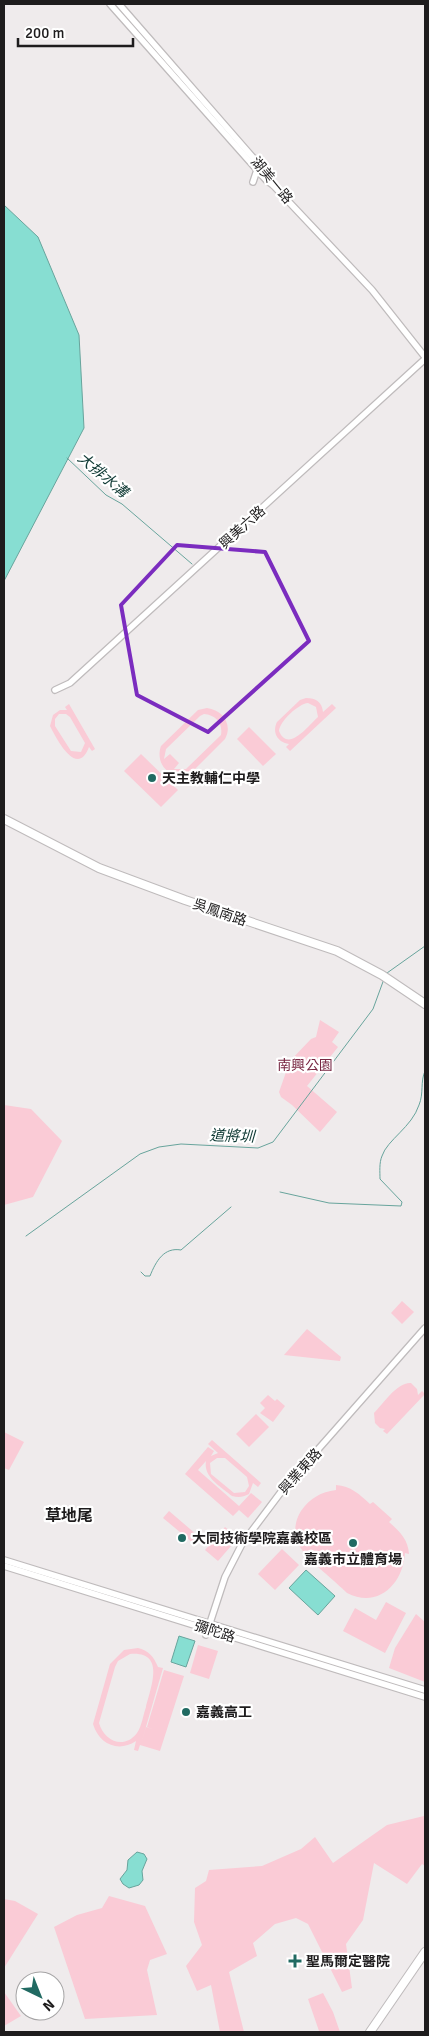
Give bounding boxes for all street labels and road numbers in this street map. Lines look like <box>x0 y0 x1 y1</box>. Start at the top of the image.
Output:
street label: 湖美一路 <box>247 153 296 207</box>
street label: 興美六路 <box>216 502 269 552</box>
street label: 吳鳳南路 <box>191 895 249 930</box>
street label: 興業東路 <box>275 1445 325 1498</box>
street label: 彌陀路 <box>192 1617 237 1646</box>

